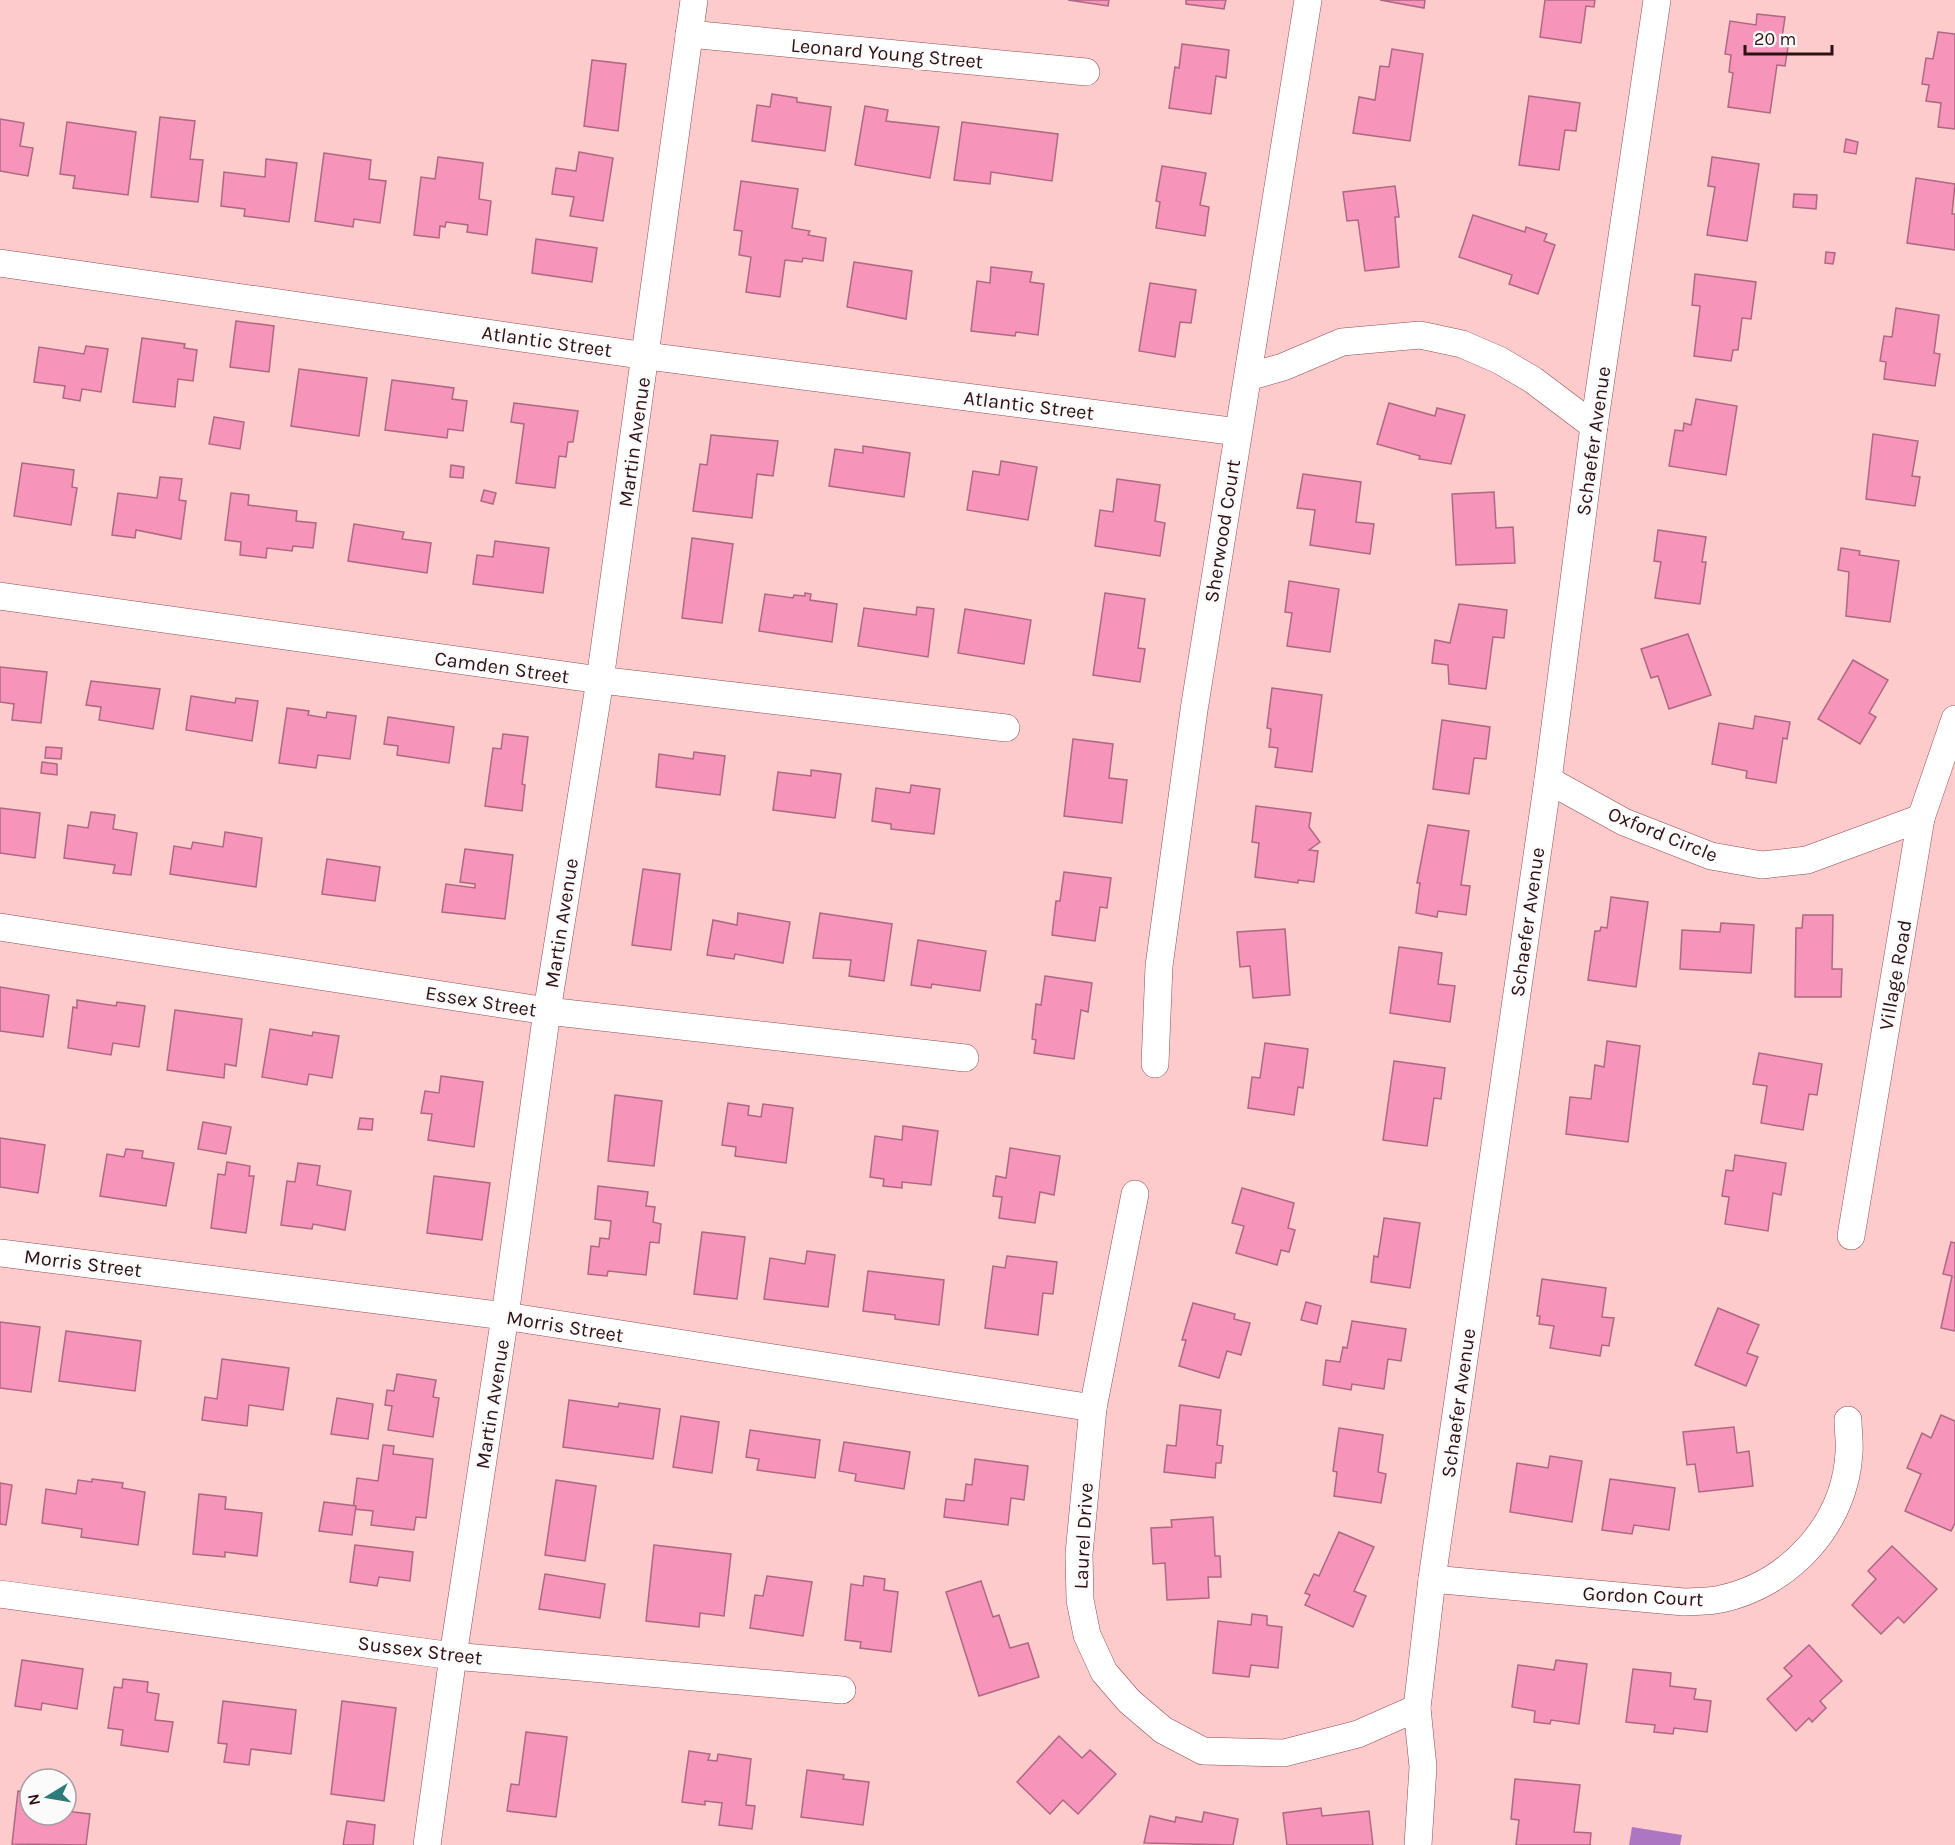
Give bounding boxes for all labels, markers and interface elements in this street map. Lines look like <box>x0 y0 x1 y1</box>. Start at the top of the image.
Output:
scale bar <box>1745 18 1832 56</box>
text: 20 m <box>1754 28 1796 50</box>
street label: Leonard Young Street <box>790 34 985 73</box>
street label: Atlantic Street <box>480 321 614 362</box>
street label: Schaefer Avenue <box>1572 365 1615 517</box>
street label: Martin Avenue <box>614 375 655 509</box>
street label: Atlantic Street <box>962 386 1096 425</box>
street label: Sherwood Court <box>1200 457 1245 604</box>
street label: Camden Street <box>433 647 571 688</box>
street label: Oxford Circle <box>1605 802 1721 867</box>
street label: Schaefer Avenue <box>1506 846 1549 998</box>
street label: Martin Avenue <box>540 856 583 990</box>
street label: Village Road <box>1874 918 1917 1032</box>
street label: Essex Street <box>424 981 539 1022</box>
street label: Morris Street <box>23 1245 144 1282</box>
street label: Morris Street <box>505 1306 626 1347</box>
street label: Schaefer Avenue <box>1437 1327 1480 1479</box>
street label: Martin Avenue <box>471 1337 514 1471</box>
street label: Laurel Drive <box>1069 1482 1098 1590</box>
street label: Gordon Court <box>1582 1582 1704 1611</box>
street label: Sussex Street <box>356 1631 484 1670</box>
north arrow <box>18 1767 78 1827</box>
text: N <box>23 1792 44 1807</box>

